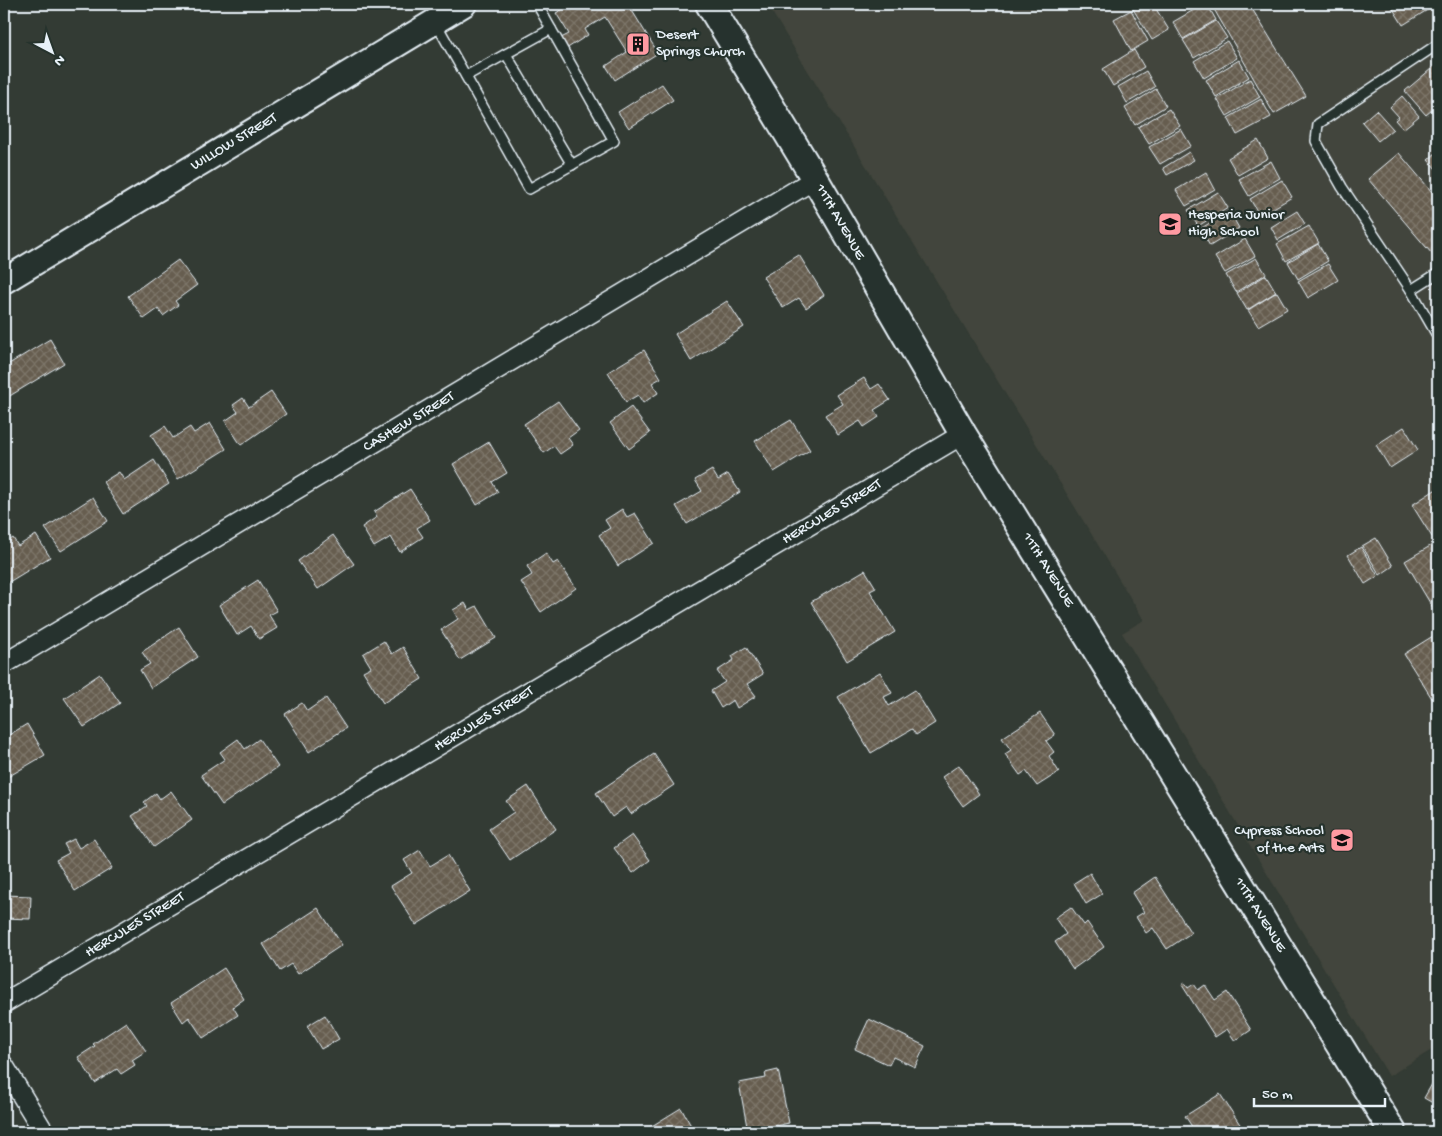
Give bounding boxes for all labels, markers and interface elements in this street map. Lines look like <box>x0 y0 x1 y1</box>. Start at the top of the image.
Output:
place label: Desert Springs Church <box>655 26 745 61</box>
north arrow <box>28 28 78 78</box>
building icon: Desert Springs Church <box>625 31 651 57</box>
text: N <box>50 51 68 69</box>
street label: WILLOW STREET <box>187 108 282 175</box>
street label: 11TH AVENUE <box>811 180 869 264</box>
place label: Hesperia Junior High School <box>1188 206 1286 241</box>
school or university icon: Hesperia Junior High School <box>1157 211 1183 237</box>
street label: CASHEW STREET <box>360 387 459 456</box>
street label: HERCULES STREET <box>779 475 886 549</box>
street label: 11TH AVENUE <box>1017 529 1078 611</box>
street label: HERCULES STREET <box>431 682 538 756</box>
place label: Cypress School of the Arts <box>1234 822 1324 857</box>
school or university icon: Cypress School of the Arts <box>1329 827 1355 853</box>
street label: 11TH AVENUE <box>1229 874 1290 956</box>
street label: HERCULES STREET <box>82 888 189 962</box>
scale bar <box>1254 1076 1386 1108</box>
text: 50 m <box>1262 1086 1293 1104</box>

